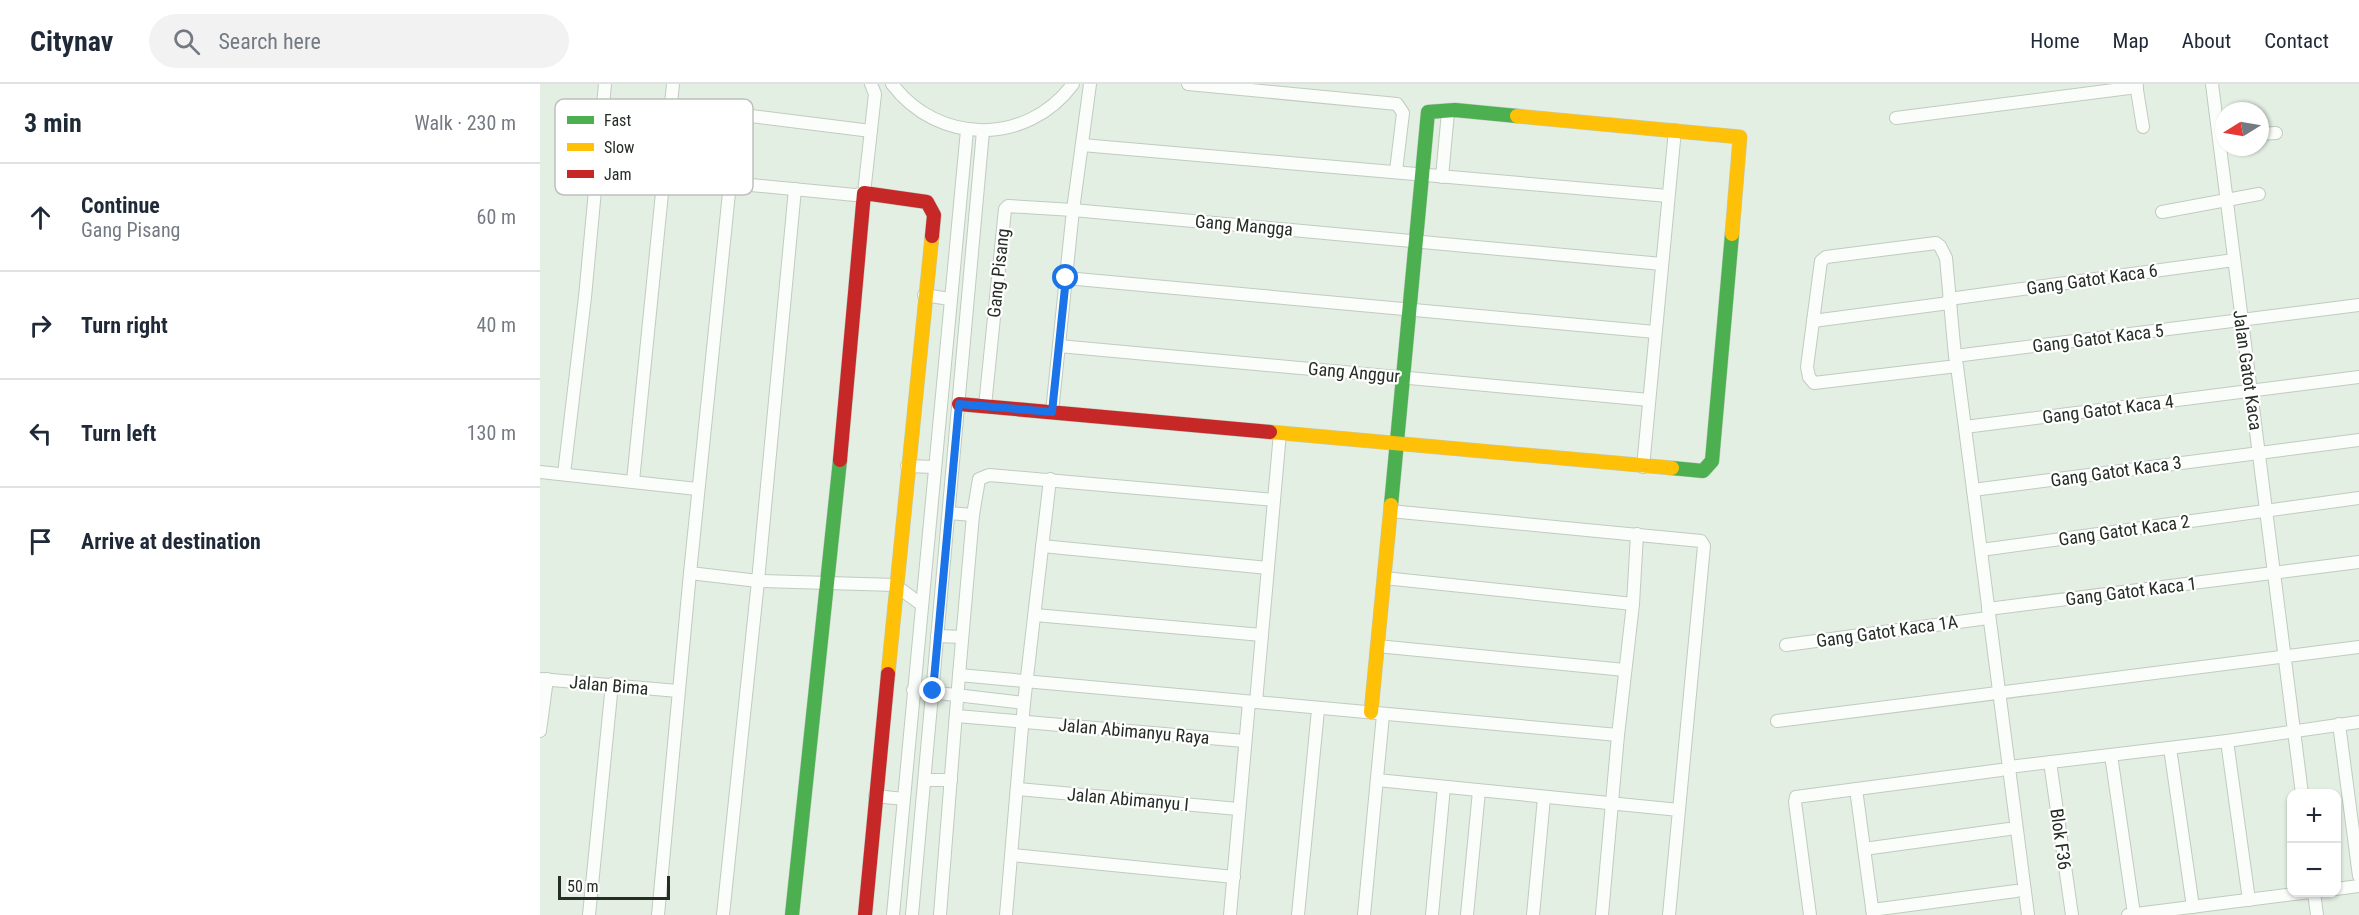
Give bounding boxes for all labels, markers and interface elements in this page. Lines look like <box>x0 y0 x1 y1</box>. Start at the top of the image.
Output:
search box <box>149 14 569 68</box>
text: Citynav <box>30 25 113 58</box>
icon: search <box>170 25 203 58</box>
text: Search here <box>218 29 321 54</box>
text: Home <box>2030 29 2080 53</box>
text: Map <box>2113 29 2149 53</box>
text: About <box>2182 29 2231 53</box>
text: Contact <box>2264 29 2329 53</box>
legend <box>555 99 753 195</box>
north arrow <box>2215 102 2269 156</box>
text: 3 min <box>24 108 82 138</box>
text: Walk · 230 m <box>415 111 516 135</box>
text: Fast <box>604 111 631 130</box>
text: Slow <box>604 138 634 157</box>
text: Jam <box>604 165 631 184</box>
text: Continue <box>81 193 160 218</box>
icon: ahead <box>24 201 57 234</box>
text: 60 m <box>477 205 516 229</box>
street label: Gang Mangga <box>1194 210 1294 240</box>
text: Gang Pisang <box>81 218 180 242</box>
street label: Gang Pisang <box>983 227 1013 319</box>
street label: Gang Gatot Kaca 6 <box>2025 259 2159 299</box>
route start <box>1052 264 1078 290</box>
icon: right <box>24 309 57 342</box>
street label: Jalan Gatot Kaca <box>2229 309 2267 431</box>
text: Turn right <box>81 313 168 338</box>
text: 40 m <box>477 313 516 337</box>
street label: Gang Gatot Kaca 5 <box>2031 320 2165 356</box>
street label: Gang Anggur <box>1307 358 1401 387</box>
street label: Gang Gatot Kaca 4 <box>2041 391 2175 427</box>
icon: left <box>24 417 57 450</box>
text: Turn left <box>81 421 156 446</box>
text: 130 m <box>467 421 516 445</box>
street label: Gang Gatot Kaca 3 <box>2049 451 2183 491</box>
street label: Gang Gatot Kaca 2 <box>2057 510 2191 550</box>
icon: arrive <box>24 525 57 558</box>
text: Arrive at destination <box>81 529 261 554</box>
street label: Gang Gatot Kaca 1 <box>2064 573 2198 609</box>
street label: Gang Gatot Kaca 1A <box>1815 611 1960 651</box>
street label: Jalan Bima <box>569 671 649 699</box>
route end <box>919 677 945 703</box>
street label: Jalan Abimanyu Raya <box>1058 714 1210 748</box>
street label: Jalan Abimanyu I <box>1066 783 1190 815</box>
map controls <box>2287 789 2341 897</box>
button: + <box>2287 789 2341 843</box>
street label: Blok F36 <box>2046 807 2076 871</box>
button: − <box>2287 843 2341 897</box>
scale bar <box>558 873 670 900</box>
text: 50 m <box>567 877 599 896</box>

